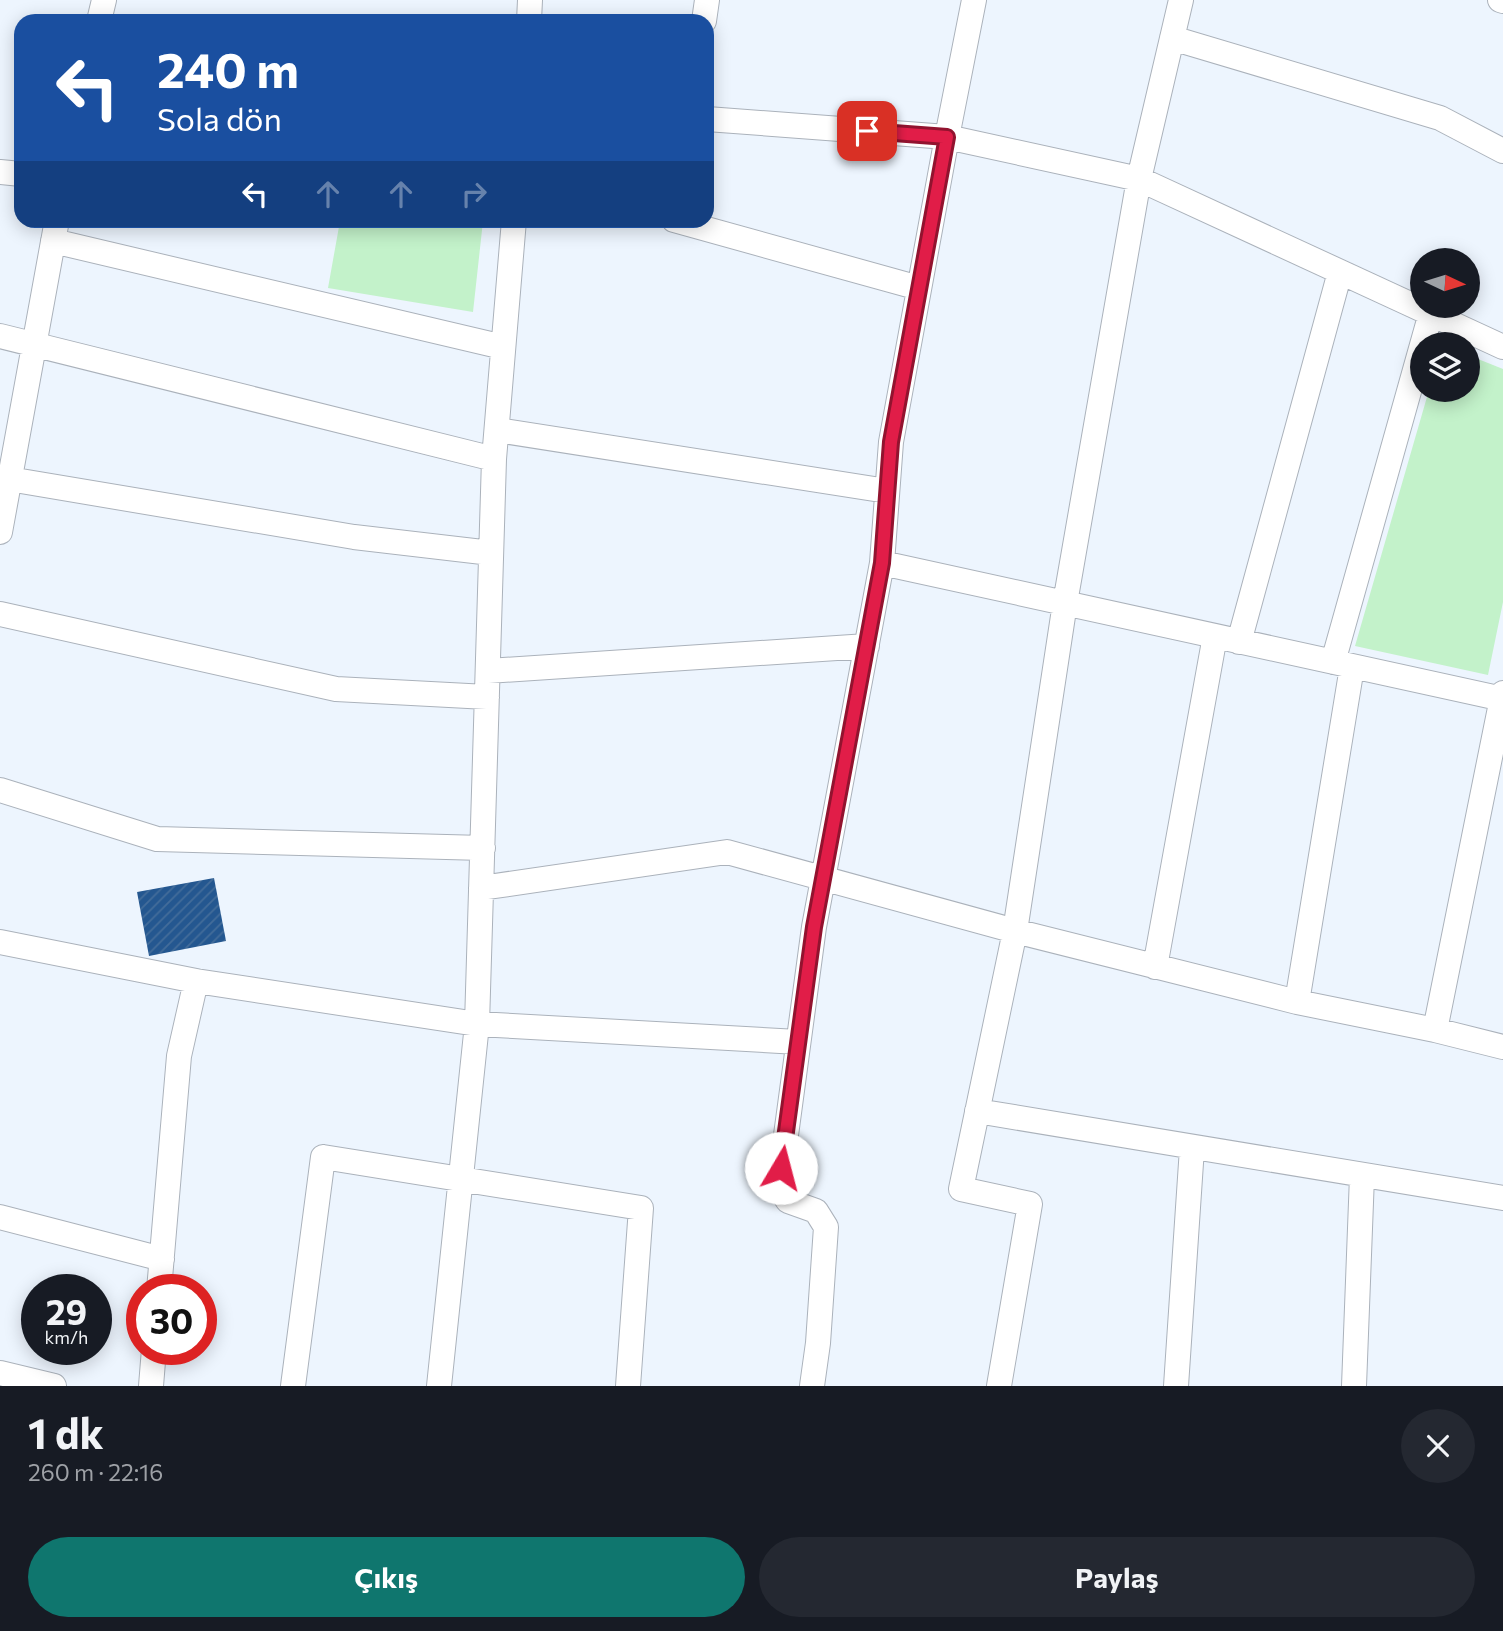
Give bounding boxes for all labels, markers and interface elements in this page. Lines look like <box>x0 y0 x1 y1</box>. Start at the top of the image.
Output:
text: 240 m <box>157 38 299 98</box>
icon: left <box>42 42 133 133</box>
text: Sola dön <box>157 98 282 138</box>
pin <box>837 101 897 161</box>
icon: arrive <box>848 112 886 150</box>
icon: left <box>236 175 274 213</box>
icon: ahead <box>309 175 347 213</box>
icon: ahead <box>382 175 420 213</box>
icon: right <box>455 175 493 213</box>
north arrow <box>1410 248 1480 318</box>
map controls <box>1410 248 1480 402</box>
button: layers <box>1410 332 1480 402</box>
position arrow <box>744 1131 818 1205</box>
speed limit sign: 30 <box>126 1274 217 1365</box>
text: 29 <box>46 1289 87 1332</box>
text: km/h <box>45 1326 88 1348</box>
text: 1 dk <box>28 1406 104 1458</box>
button: close <box>1401 1409 1475 1483</box>
text: 260 m · 22:16 <box>28 1458 163 1486</box>
button: Çıkış <box>28 1537 745 1617</box>
button: Paylaş <box>759 1537 1475 1617</box>

